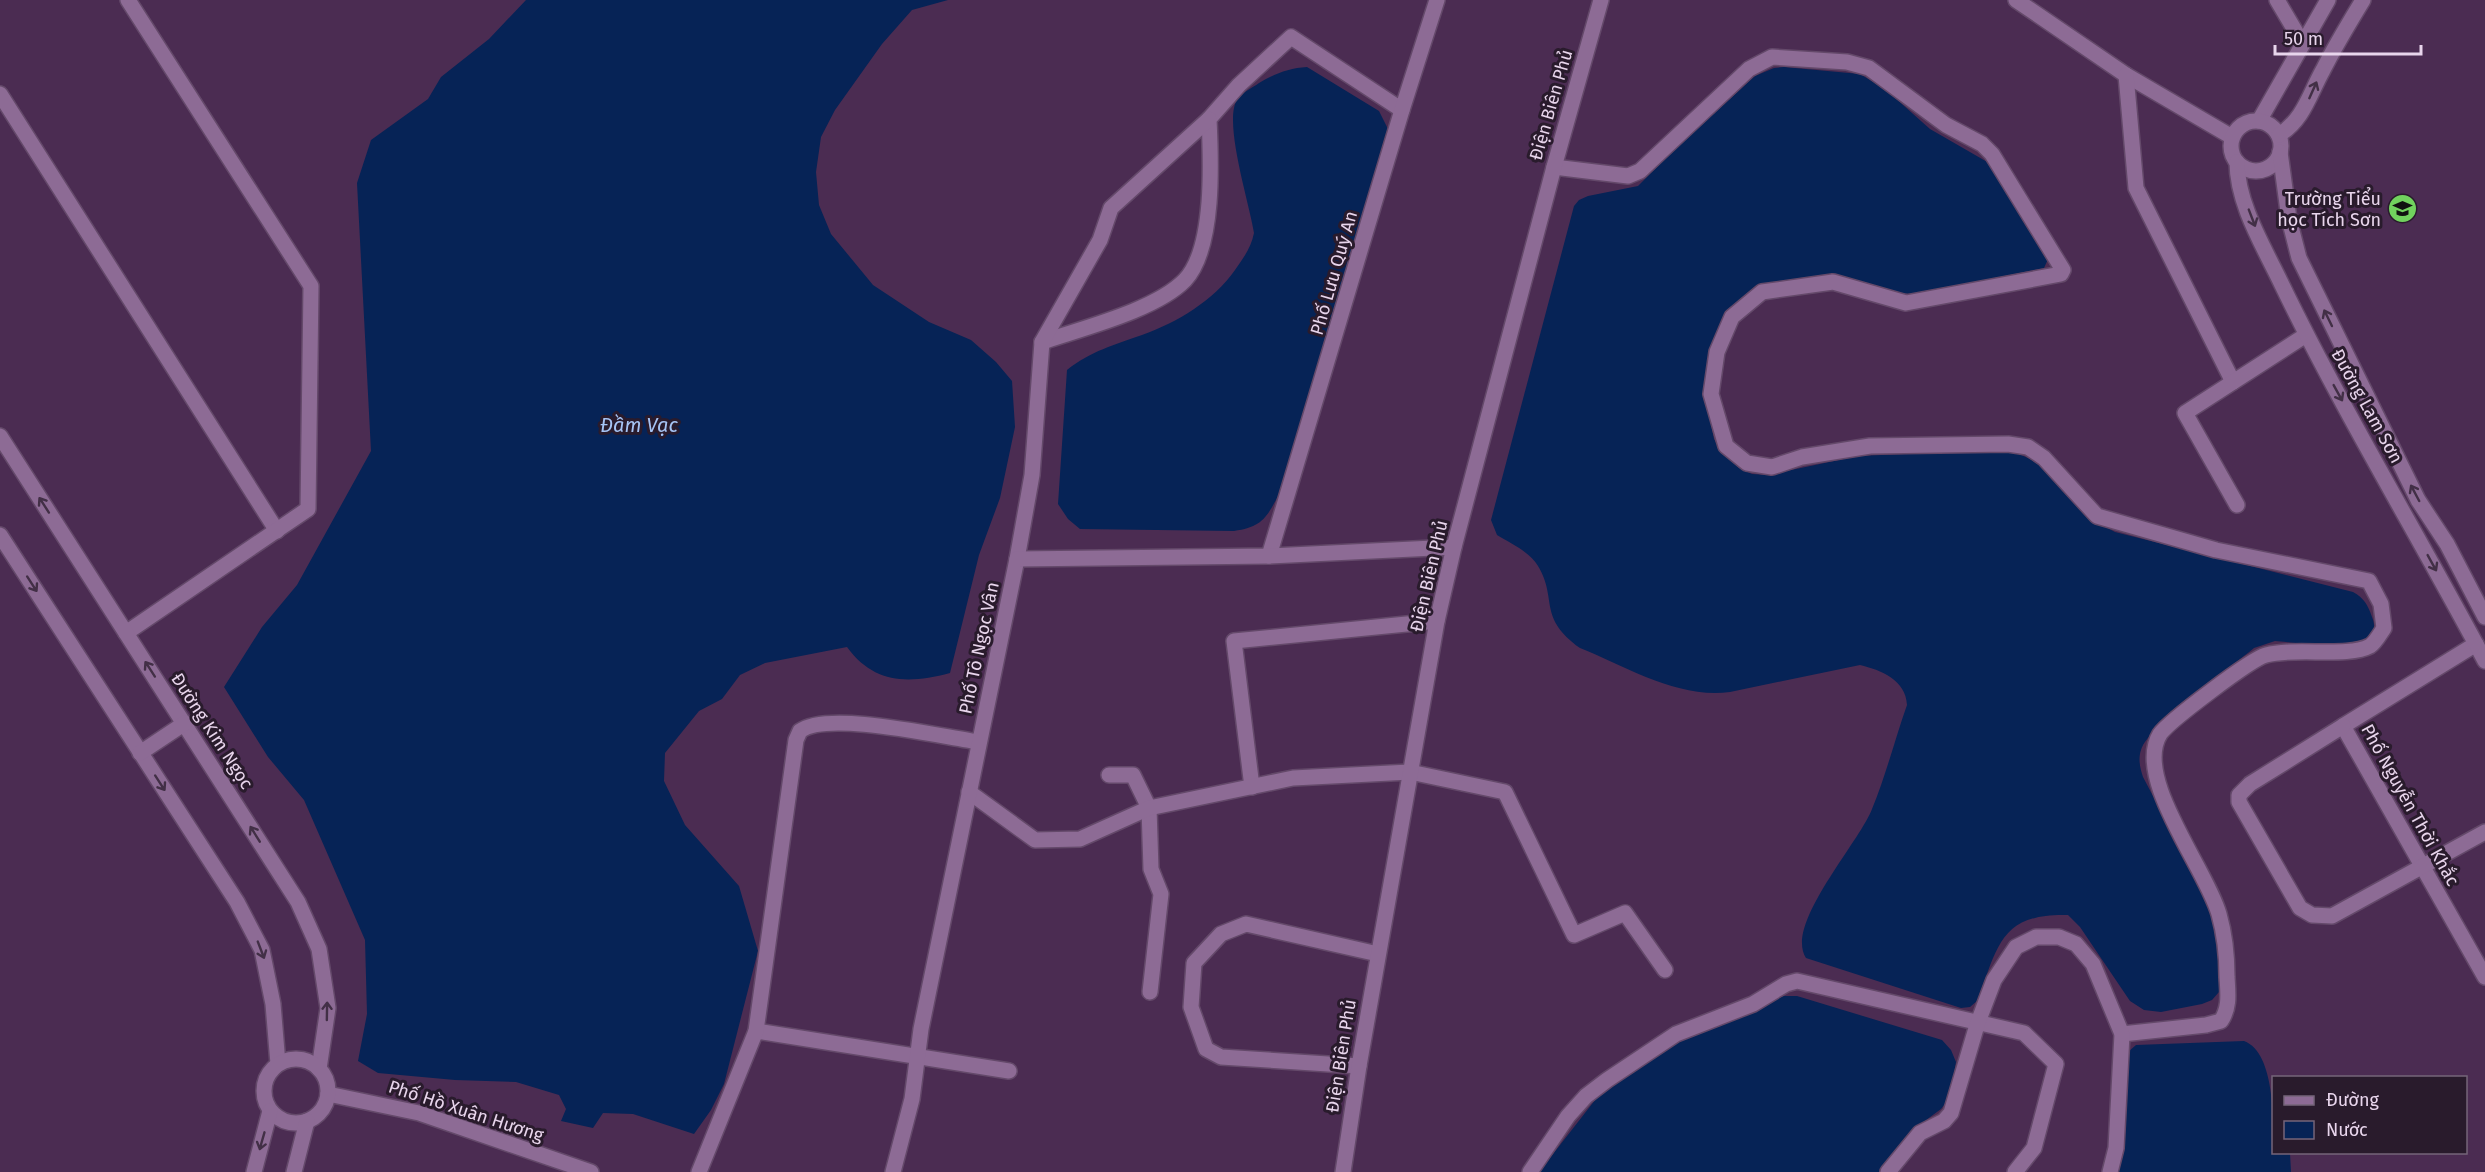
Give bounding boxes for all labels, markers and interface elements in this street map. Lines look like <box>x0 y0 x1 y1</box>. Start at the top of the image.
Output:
scale bar <box>2275 18 2420 56</box>
text: 50 m <box>2284 28 2323 50</box>
street label: Điện Biên Phủ <box>1525 47 1577 163</box>
one-way arrow <box>2308 82 2320 100</box>
place label: Trường Tiểu học Tích Sơn <box>2277 187 2381 231</box>
school or university icon: Trường Tiểu học Tích Sơn <box>2386 193 2418 225</box>
street label: Phố Lưu Quý An <box>1306 208 1362 338</box>
one-way arrow <box>2247 208 2258 227</box>
one-way arrow <box>2322 310 2333 328</box>
street label: Đường Lam Sơn <box>2326 345 2408 467</box>
one-way arrow <box>2333 383 2344 401</box>
water label: Đầm Vạc <box>600 413 678 437</box>
one-way arrow <box>2409 484 2420 502</box>
one-way arrow <box>38 497 50 514</box>
street label: Điện Biên Phủ <box>1405 518 1453 634</box>
one-way arrow <box>2427 554 2438 572</box>
one-way arrow <box>26 575 38 592</box>
street label: Phố Tô Ngọc Vân <box>954 580 1004 716</box>
one-way arrow <box>144 661 156 678</box>
street label: Đường Kim Ngọc <box>166 669 258 794</box>
street label: Phố Nguyễn Thời Khắc <box>2356 720 2465 890</box>
one-way arrow <box>154 774 166 791</box>
one-way arrow <box>248 825 261 842</box>
one-way arrow <box>256 940 267 958</box>
street label: Điện Biên Phủ <box>1321 998 1361 1114</box>
one-way arrow <box>321 1001 333 1021</box>
street label: Phố Hồ Xuân Hương <box>386 1076 547 1147</box>
legend <box>2272 1076 2467 1154</box>
text: Đường <box>2326 1089 2380 1111</box>
text: Nước <box>2326 1119 2368 1141</box>
one-way arrow <box>256 1132 267 1151</box>

